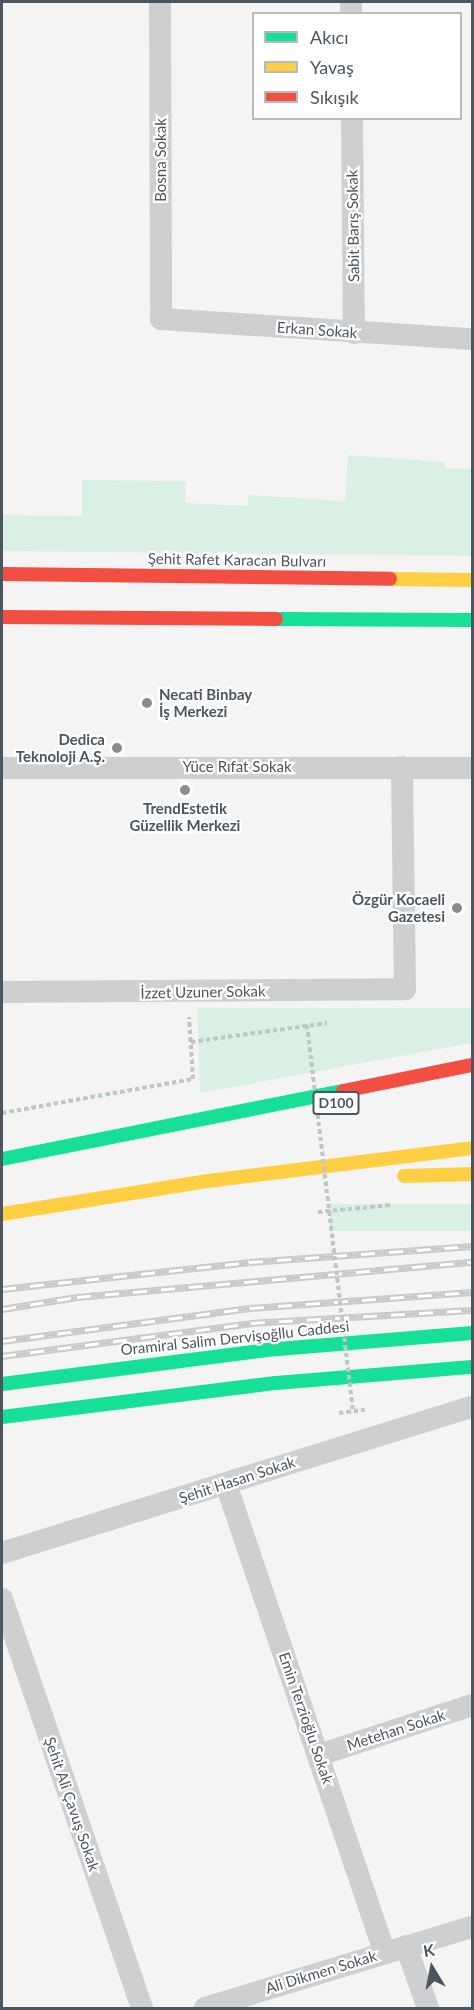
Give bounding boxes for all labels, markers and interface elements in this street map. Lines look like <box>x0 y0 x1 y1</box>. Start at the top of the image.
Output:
legend <box>252 12 462 120</box>
text: Akıcı <box>310 26 349 48</box>
text: Yavaş <box>310 56 354 78</box>
text: Sıkışık <box>310 86 359 108</box>
street label: Bosna Sokak <box>152 118 170 202</box>
street label: Sabit Barış Sokak <box>343 170 363 282</box>
street label: Erkan Sokak <box>276 318 358 342</box>
street label: Şehit Rafet Karacan Bulvarı <box>148 549 326 571</box>
place label: Necati Binbay İş Merkezi <box>159 685 252 720</box>
marker: Necati Binbay İş Merkezi <box>140 696 154 710</box>
place label: Dedica Teknoloji A.Ş. <box>15 730 105 765</box>
marker: Dedica Teknoloji A.Ş. <box>110 741 124 755</box>
street label: Yüce Rıfat Sokak <box>182 758 292 776</box>
marker: TrendEstetik Güzellik Merkezi <box>178 783 192 797</box>
place label: TrendEstetik Güzellik Merkezi <box>130 799 240 834</box>
place label: Özgür Kocaeli Gazetesi <box>352 890 445 925</box>
marker: Özgür Kocaeli Gazetesi <box>450 901 464 915</box>
street label: İzzet Uzuner Sokak <box>140 982 266 1002</box>
road number: D100 <box>312 1092 360 1114</box>
street label: Oramiral Salim Dervişoğllu Caddesi <box>120 1317 350 1359</box>
street label: Şehit Hasan Sokak <box>177 1453 297 1507</box>
street label: Emin Terzioğlu Sokak <box>275 1650 337 1786</box>
street label: Metehan Sokak <box>345 1706 447 1754</box>
street label: Şehit Ali Çavuş Sokak <box>40 1734 104 1874</box>
north arrow <box>402 1938 462 1998</box>
text: K <box>422 1939 436 1960</box>
street label: Ali Dikmen Sokak <box>263 1947 379 1997</box>

